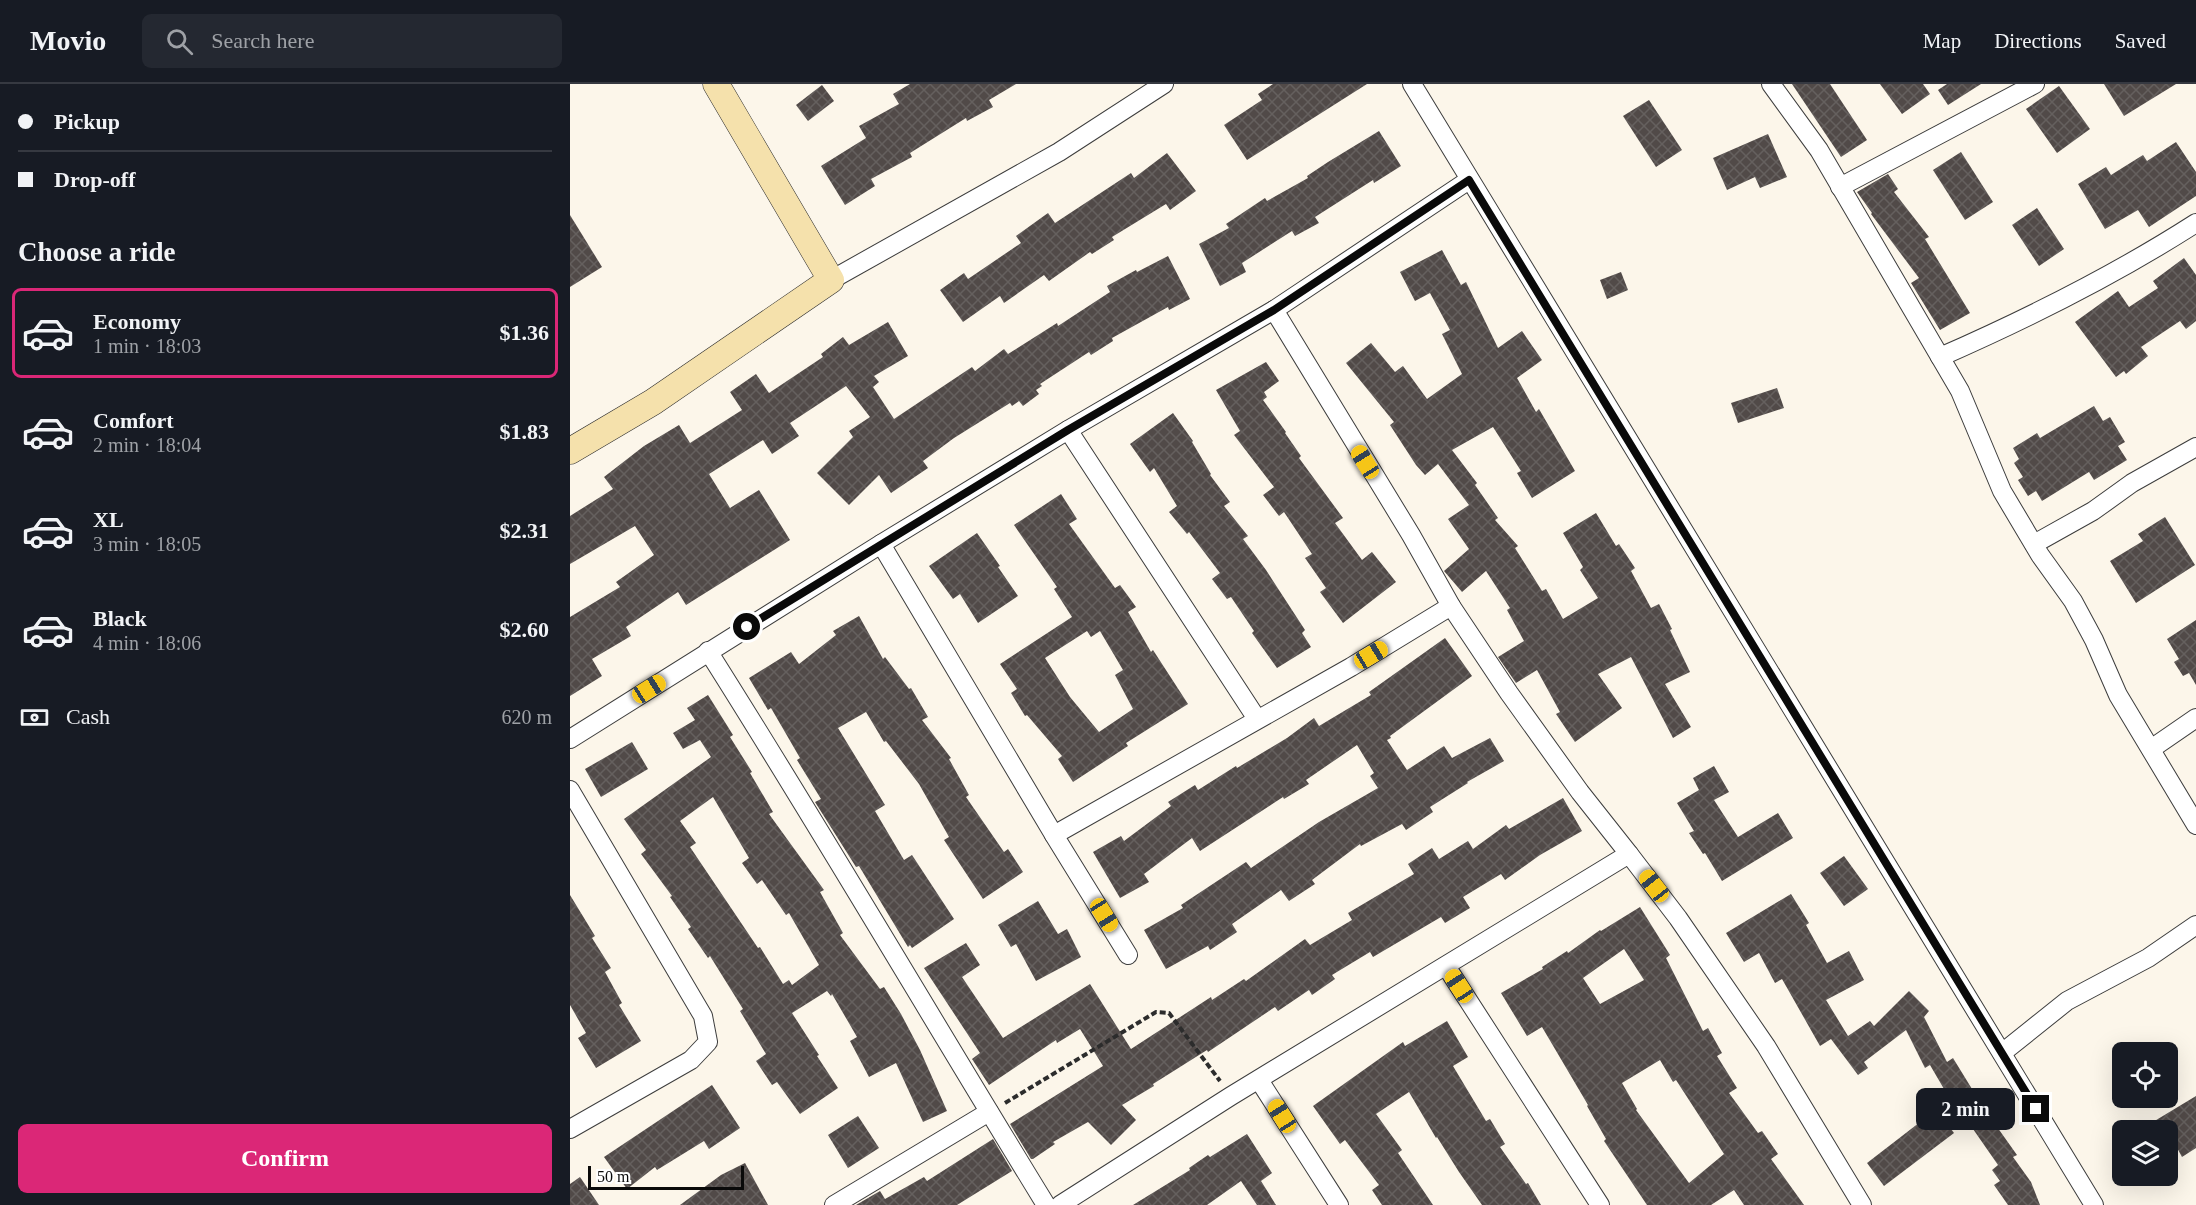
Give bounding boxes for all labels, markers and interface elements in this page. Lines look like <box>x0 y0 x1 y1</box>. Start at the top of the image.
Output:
search box <box>142 14 562 68</box>
text: Movio <box>30 25 106 56</box>
icon: search <box>163 25 196 58</box>
text: Search here <box>211 28 314 53</box>
text: Map <box>1923 29 1961 53</box>
text: Directions <box>1994 29 2082 53</box>
text: Saved <box>2115 29 2166 53</box>
text: Pickup <box>54 109 120 134</box>
text: Drop-off <box>54 167 135 192</box>
text: Choose a ride <box>18 237 176 267</box>
icon: car <box>21 306 75 360</box>
text: Economy <box>93 309 181 334</box>
text: $1.36 <box>500 320 549 345</box>
text: 1 min · 18:03 <box>93 335 201 357</box>
icon: car <box>21 405 75 459</box>
text: Comfort <box>93 408 174 433</box>
text: $1.83 <box>500 419 549 444</box>
text: 2 min · 18:04 <box>93 434 201 456</box>
car <box>1348 442 1382 482</box>
icon: car <box>21 504 75 558</box>
text: XL <box>93 507 124 532</box>
text: $2.31 <box>500 518 549 543</box>
text: 3 min · 18:05 <box>93 533 201 555</box>
icon: car <box>21 603 75 657</box>
text: Black <box>93 606 147 631</box>
route start <box>733 613 760 640</box>
text: $2.60 <box>500 617 549 642</box>
text: 4 min · 18:06 <box>93 632 201 654</box>
car <box>1351 638 1391 672</box>
car <box>629 672 669 706</box>
icon: cash <box>18 701 51 734</box>
text: Cash <box>66 704 110 729</box>
text: 620 m <box>501 706 552 728</box>
car <box>1636 866 1672 906</box>
car <box>1087 895 1121 935</box>
car <box>1442 966 1476 1006</box>
map controls <box>2112 1042 2178 1186</box>
button: locate <box>2112 1042 2178 1108</box>
callout: 2 min <box>1916 1088 2015 1130</box>
route end <box>2022 1095 2049 1122</box>
car <box>1265 1096 1299 1136</box>
text: 2 min <box>1941 1098 1990 1120</box>
button: layers <box>2112 1120 2178 1186</box>
button: Confirm <box>18 1124 552 1193</box>
scale bar <box>588 1163 744 1190</box>
text: 50 m <box>597 1168 629 1185</box>

